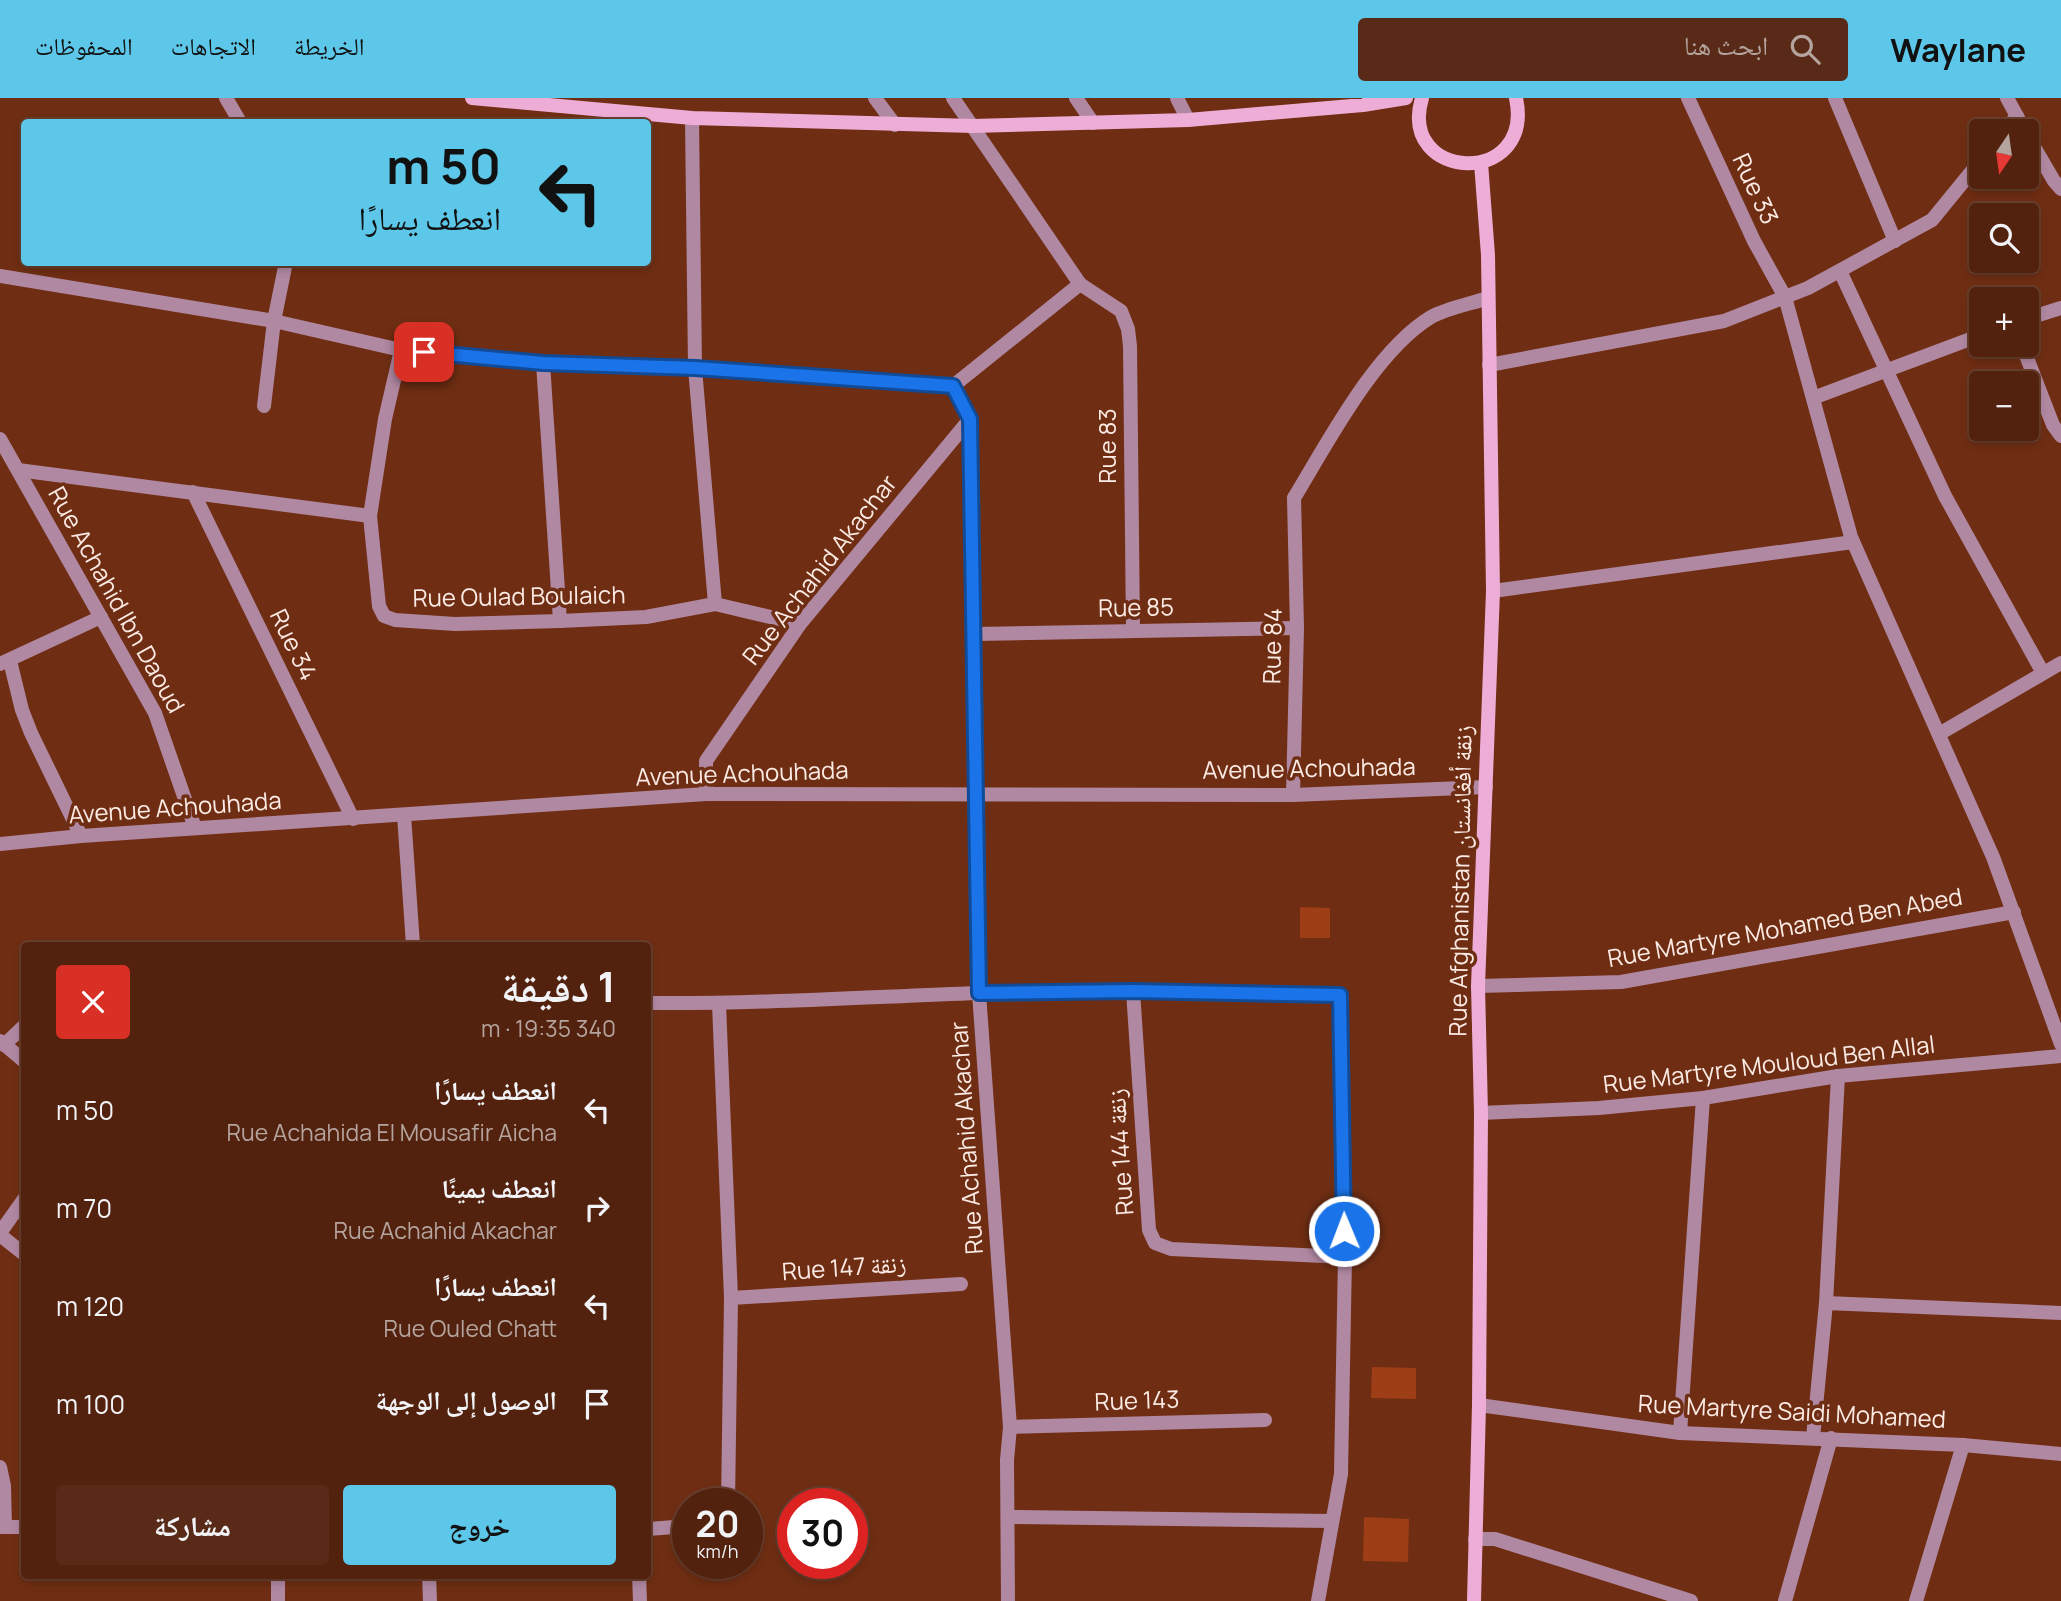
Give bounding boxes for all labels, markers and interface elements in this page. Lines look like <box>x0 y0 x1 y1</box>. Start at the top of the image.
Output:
search box <box>1358 18 1848 81</box>
text: ابحث هنا <box>1684 27 1768 63</box>
text: Waylane <box>1890 27 2026 72</box>
text: المحفوظات <box>35 29 133 62</box>
text: الاتجاهات <box>171 29 256 62</box>
text: الخريطة <box>294 29 365 62</box>
icon: search <box>1786 30 1824 68</box>
north arrow <box>1969 119 2039 189</box>
map controls <box>1969 119 2039 441</box>
text: 50 m <box>386 132 501 199</box>
icon: left <box>525 147 616 238</box>
street label: Rue 33 <box>1726 148 1787 229</box>
text: انعطف يسارًا <box>358 196 501 240</box>
button: search <box>1969 203 2039 273</box>
button: + <box>1969 287 2039 357</box>
pin <box>394 322 454 382</box>
icon: arrive <box>405 333 443 371</box>
button: − <box>1969 371 2039 441</box>
street label: Rue 83 <box>1090 408 1123 484</box>
street label: Rue Achahid Akachar <box>734 467 904 671</box>
street label: Rue Achahid Ibn Daoud <box>41 480 193 718</box>
street label: Rue Oulad Boulaich <box>412 577 626 614</box>
street label: Rue 85 <box>1098 589 1174 624</box>
street label: Rue 34 <box>263 603 326 686</box>
street label: Rue 84 <box>1254 608 1289 684</box>
street label: Rue Afghanistan زنقة أفغانستان <box>1440 725 1479 1037</box>
street label: Avenue Achouhada <box>1202 749 1416 786</box>
street label: Avenue Achouhada <box>635 752 849 793</box>
street label: Avenue Achouhada <box>67 783 282 830</box>
street label: Rue Martyre Mohamed Ben Abed <box>1605 879 1965 974</box>
text: 1 دقيقة <box>501 957 616 1015</box>
button: close <box>56 965 130 1039</box>
text: 340 m · 19:35 <box>481 1012 616 1044</box>
street label: Rue Achahid Akachar <box>941 1020 990 1256</box>
street label: Rue Martyre Mouloud Ben Allal <box>1601 1027 1937 1100</box>
text: انعطف يسارًا <box>434 1072 557 1108</box>
street label: Rue 144 زنقة <box>1099 1088 1140 1217</box>
icon: left <box>578 1091 616 1129</box>
text: 50 m <box>56 1092 114 1128</box>
text: Rue Achahida El Mousafir Aicha <box>227 1116 557 1148</box>
text: انعطف يمينًا <box>442 1170 557 1206</box>
icon: right <box>578 1189 616 1227</box>
text: 70 m <box>56 1190 112 1226</box>
position arrow <box>1307 1194 1381 1268</box>
text: Rue Achahid Akachar <box>334 1214 557 1246</box>
street label: Rue 147 زنقة <box>781 1246 907 1287</box>
text: انعطف يسارًا <box>434 1268 557 1304</box>
icon: left <box>578 1287 616 1325</box>
text: 120 m <box>56 1288 124 1324</box>
text: Rue Ouled Chatt <box>384 1312 557 1344</box>
text: الوصول إلى الوجهة <box>376 1382 557 1418</box>
street label: Rue 143 <box>1094 1382 1180 1417</box>
icon: arrive <box>578 1385 616 1423</box>
text: 100 m <box>56 1386 125 1422</box>
street label: Rue Martyre Saidi Mohamed <box>1637 1386 1947 1435</box>
button: مشاركة <box>56 1485 329 1565</box>
button: خروج <box>343 1485 616 1565</box>
speed limit sign: 30 <box>777 1488 868 1579</box>
text: 20 <box>696 1500 739 1548</box>
text: km/h <box>697 1539 738 1563</box>

